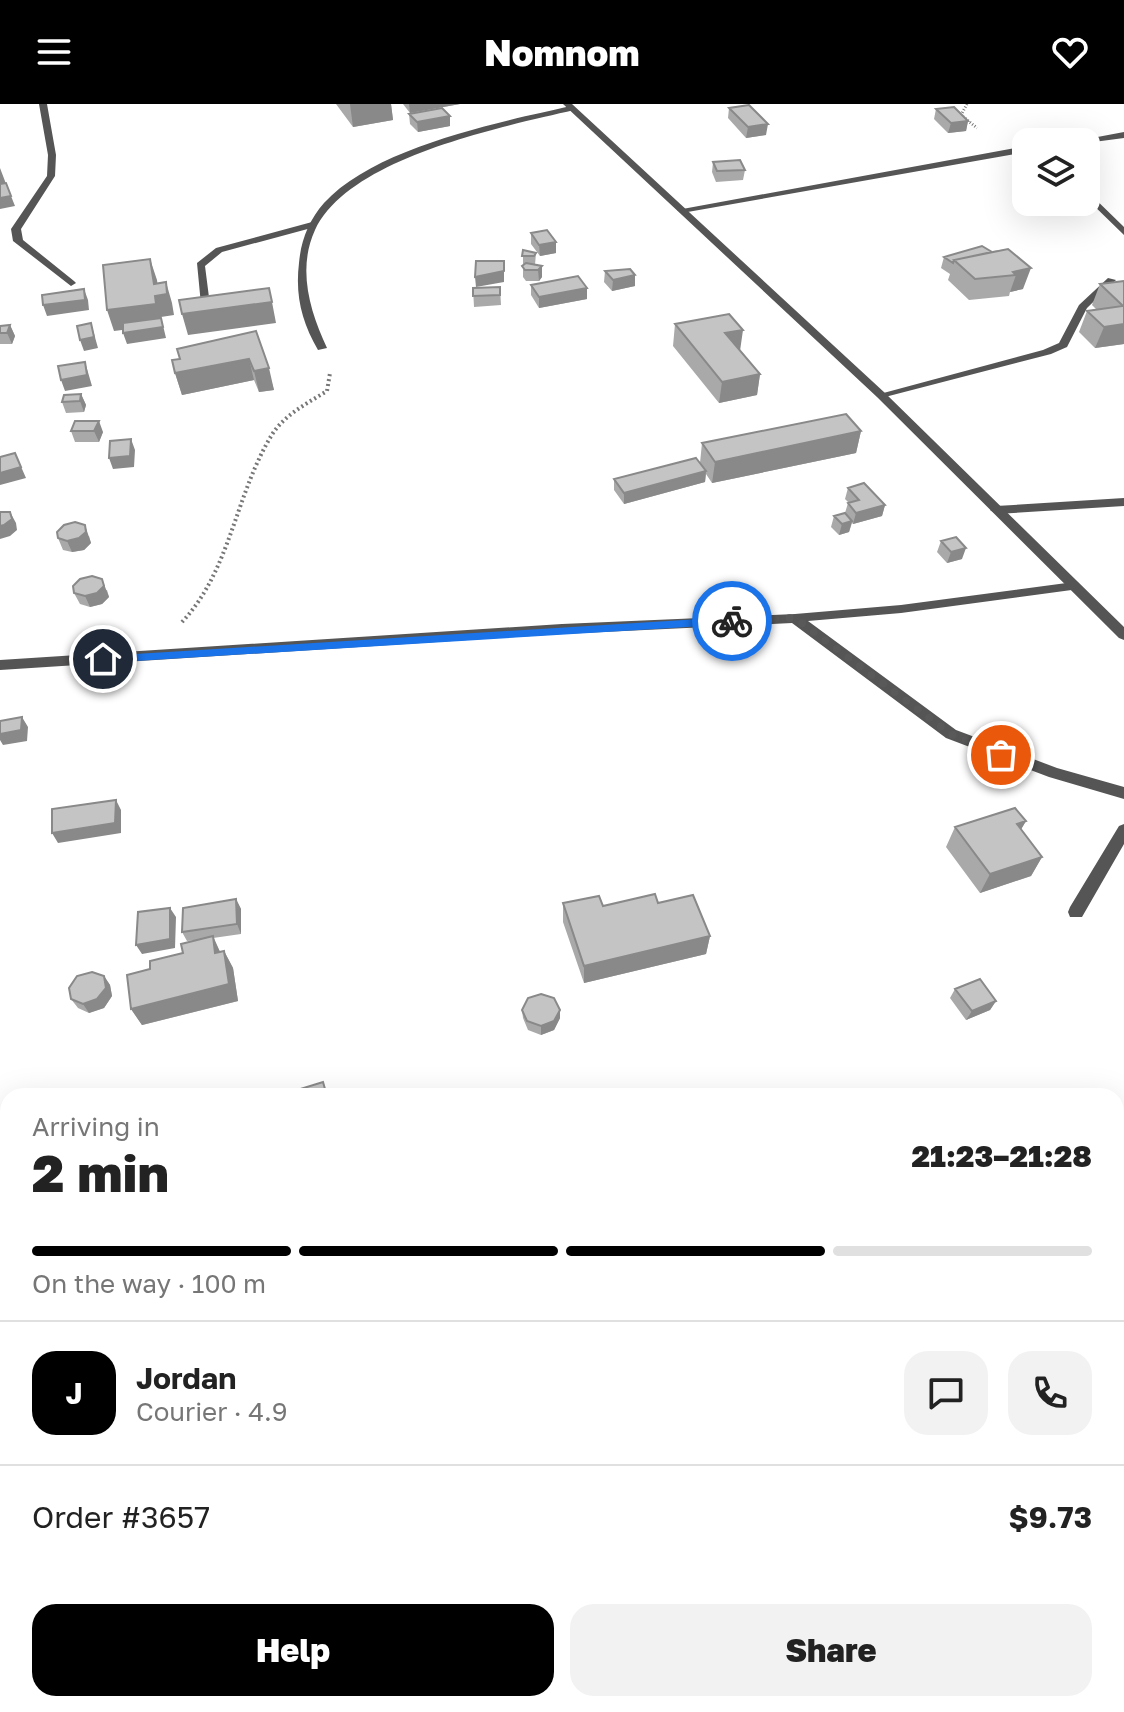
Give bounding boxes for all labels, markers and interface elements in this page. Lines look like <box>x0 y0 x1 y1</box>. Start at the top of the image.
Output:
icon: menu <box>32 30 76 74</box>
icon: heart <box>1048 30 1092 74</box>
text: Nomnom <box>484 31 640 74</box>
map controls <box>1012 128 1100 216</box>
button: layers <box>1012 128 1100 216</box>
courier <box>692 581 772 661</box>
icon: bike <box>710 599 754 643</box>
pin <box>69 625 137 693</box>
icon: home <box>81 637 125 681</box>
pin <box>967 721 1035 789</box>
icon: bag <box>979 733 1023 777</box>
text: Arriving in <box>32 1111 160 1142</box>
text: 21:23–21:28 <box>912 1138 1092 1174</box>
text: 2 min <box>32 1141 169 1203</box>
text: On the way · 100 m <box>32 1268 266 1299</box>
button: chat <box>904 1351 988 1435</box>
button: phone <box>1008 1351 1092 1435</box>
text: Jordan <box>136 1360 236 1396</box>
text: J <box>65 1375 83 1411</box>
text: Courier · 4.9 <box>136 1396 288 1427</box>
text: Order #3657 <box>32 1499 210 1535</box>
text: $9.73 <box>1009 1499 1092 1535</box>
button: Help <box>32 1604 554 1696</box>
button: Share <box>570 1604 1092 1696</box>

